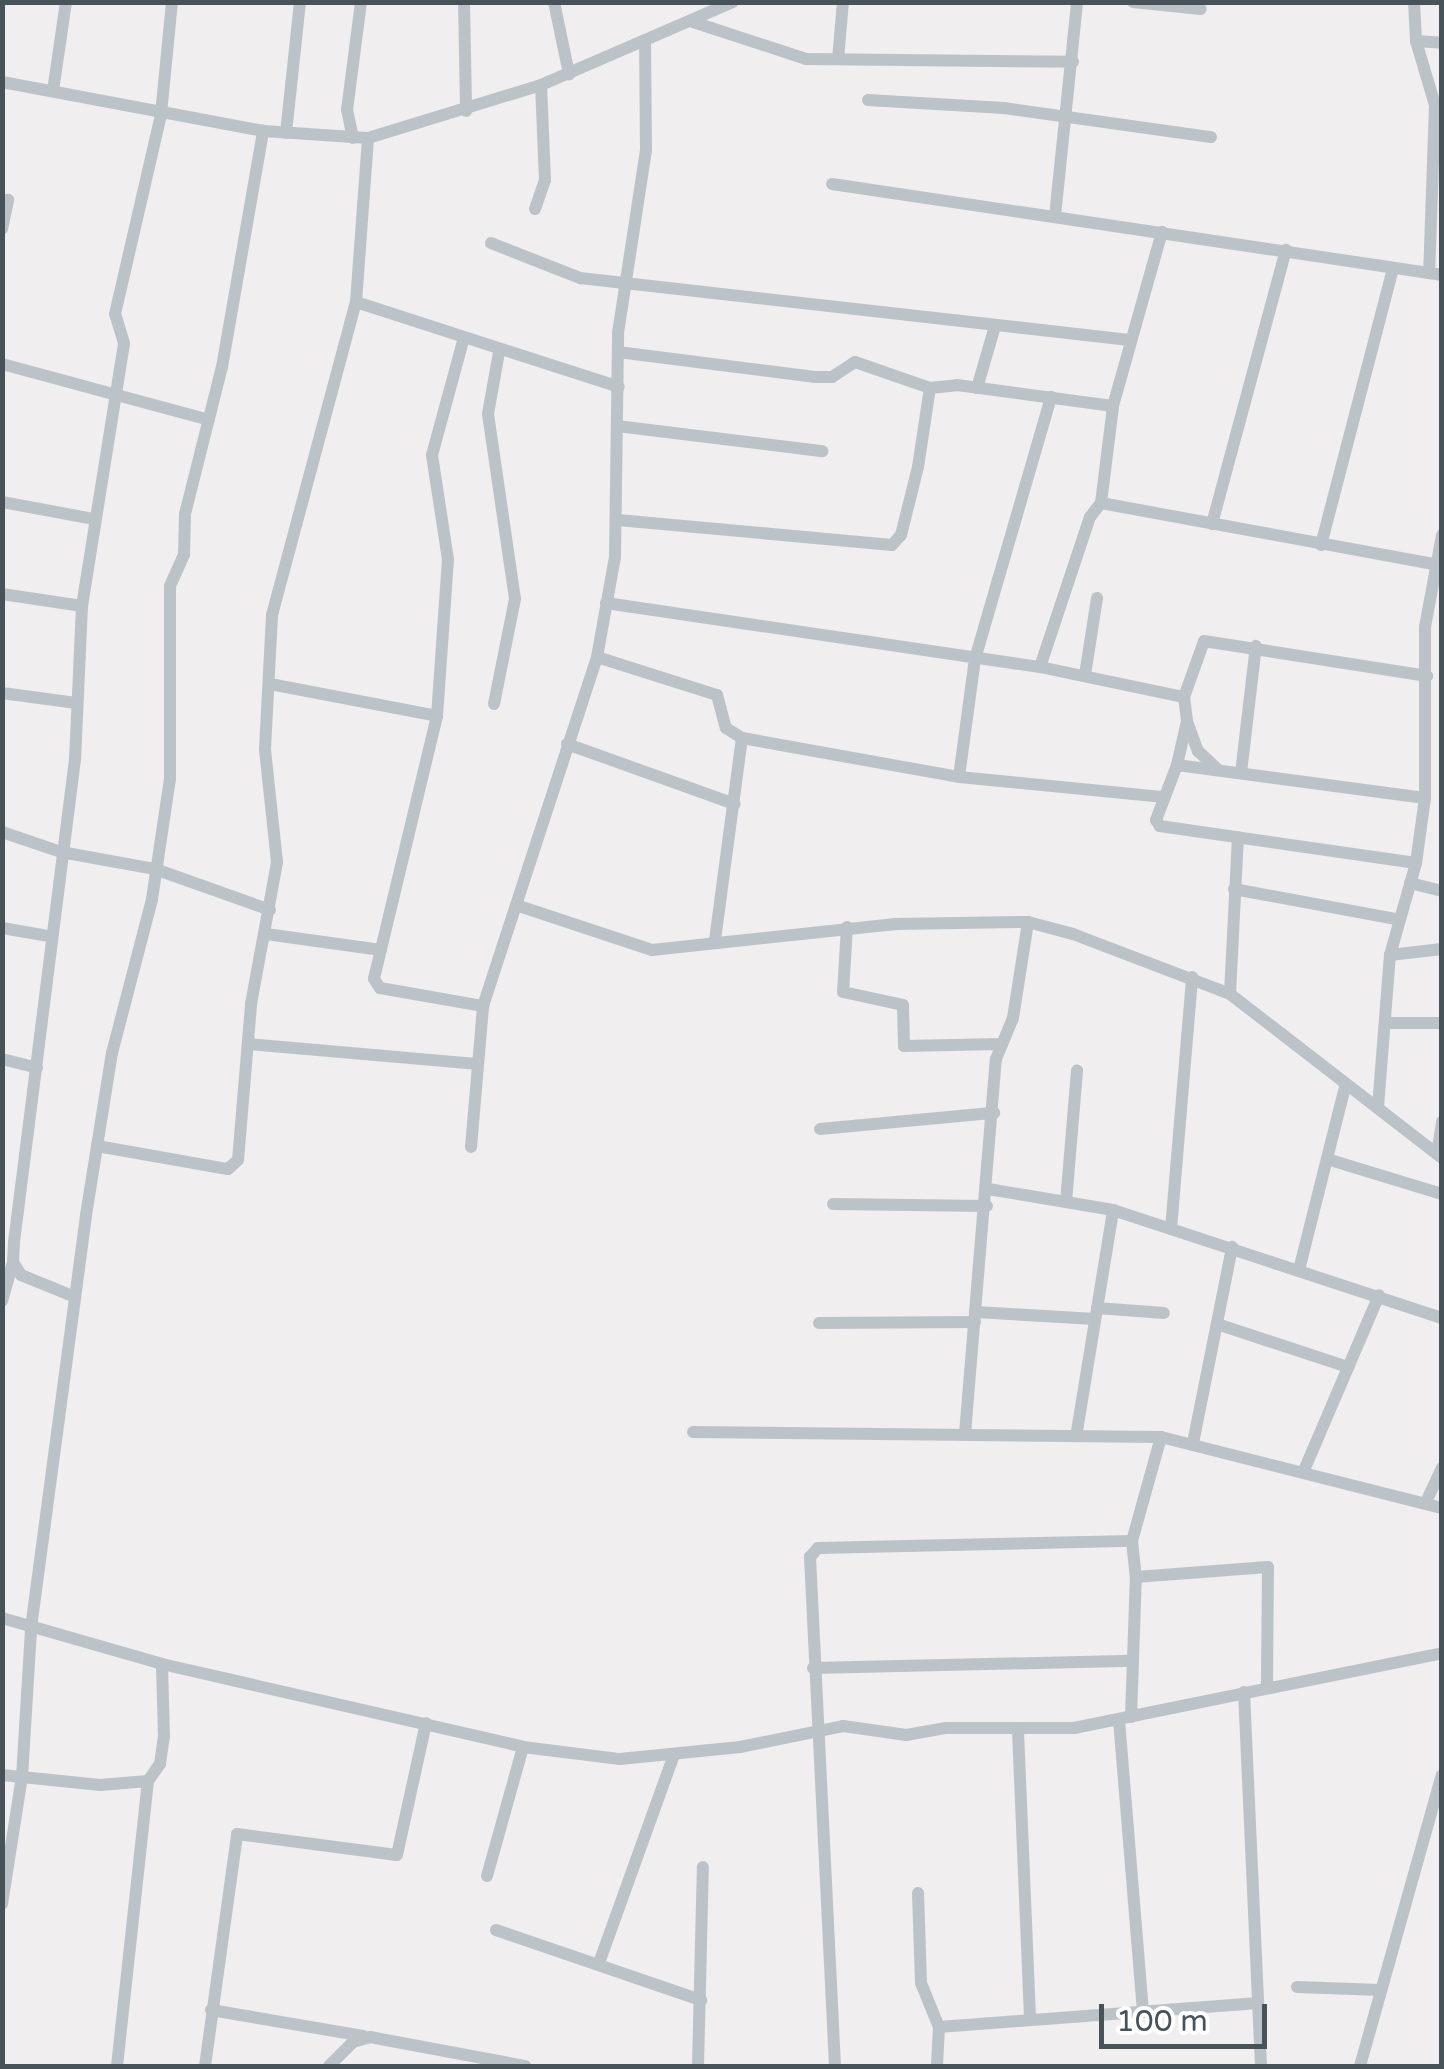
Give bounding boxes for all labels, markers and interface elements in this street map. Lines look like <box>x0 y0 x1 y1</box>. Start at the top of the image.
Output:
scale bar <box>1104 1984 1272 2046</box>
text: 100 m <box>1116 2003 1208 2040</box>

